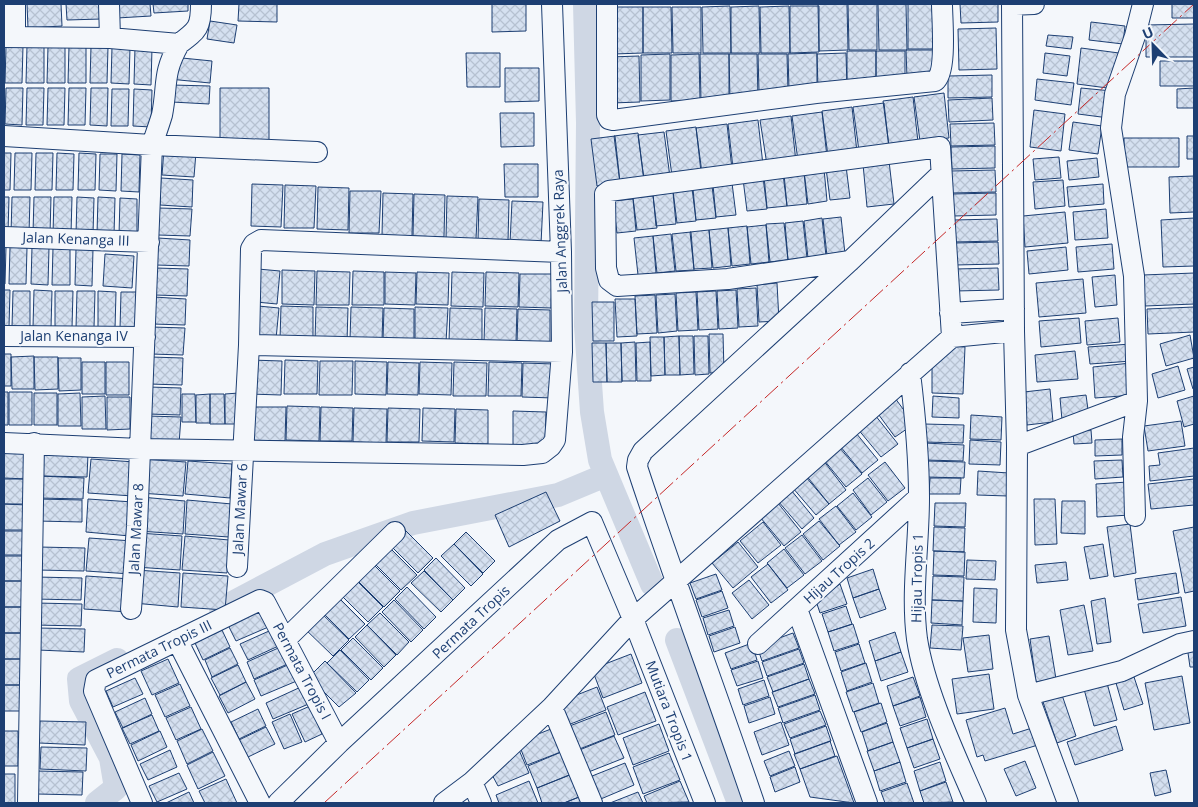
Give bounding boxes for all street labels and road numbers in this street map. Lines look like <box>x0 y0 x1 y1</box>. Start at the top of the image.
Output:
street label: Jalan Anggrek Raya <box>548 169 571 295</box>
street label: Jalan Kenanga III <box>20 227 130 250</box>
street label: Jalan Kenanga IV <box>18 326 129 345</box>
street label: Jalan Mawar 6 <box>228 463 251 557</box>
street label: Jalan Mawar 8 <box>124 483 147 577</box>
street label: Hijau Tropis 1 <box>906 533 927 623</box>
street label: Hijau Tropis 2 <box>799 534 878 608</box>
street label: Permata Tropis <box>428 580 514 663</box>
street label: Permata Tropis III <box>103 615 215 682</box>
street label: Permata Tropis I <box>269 619 336 723</box>
street label: Mutiara Tropis 1 <box>641 658 697 764</box>

